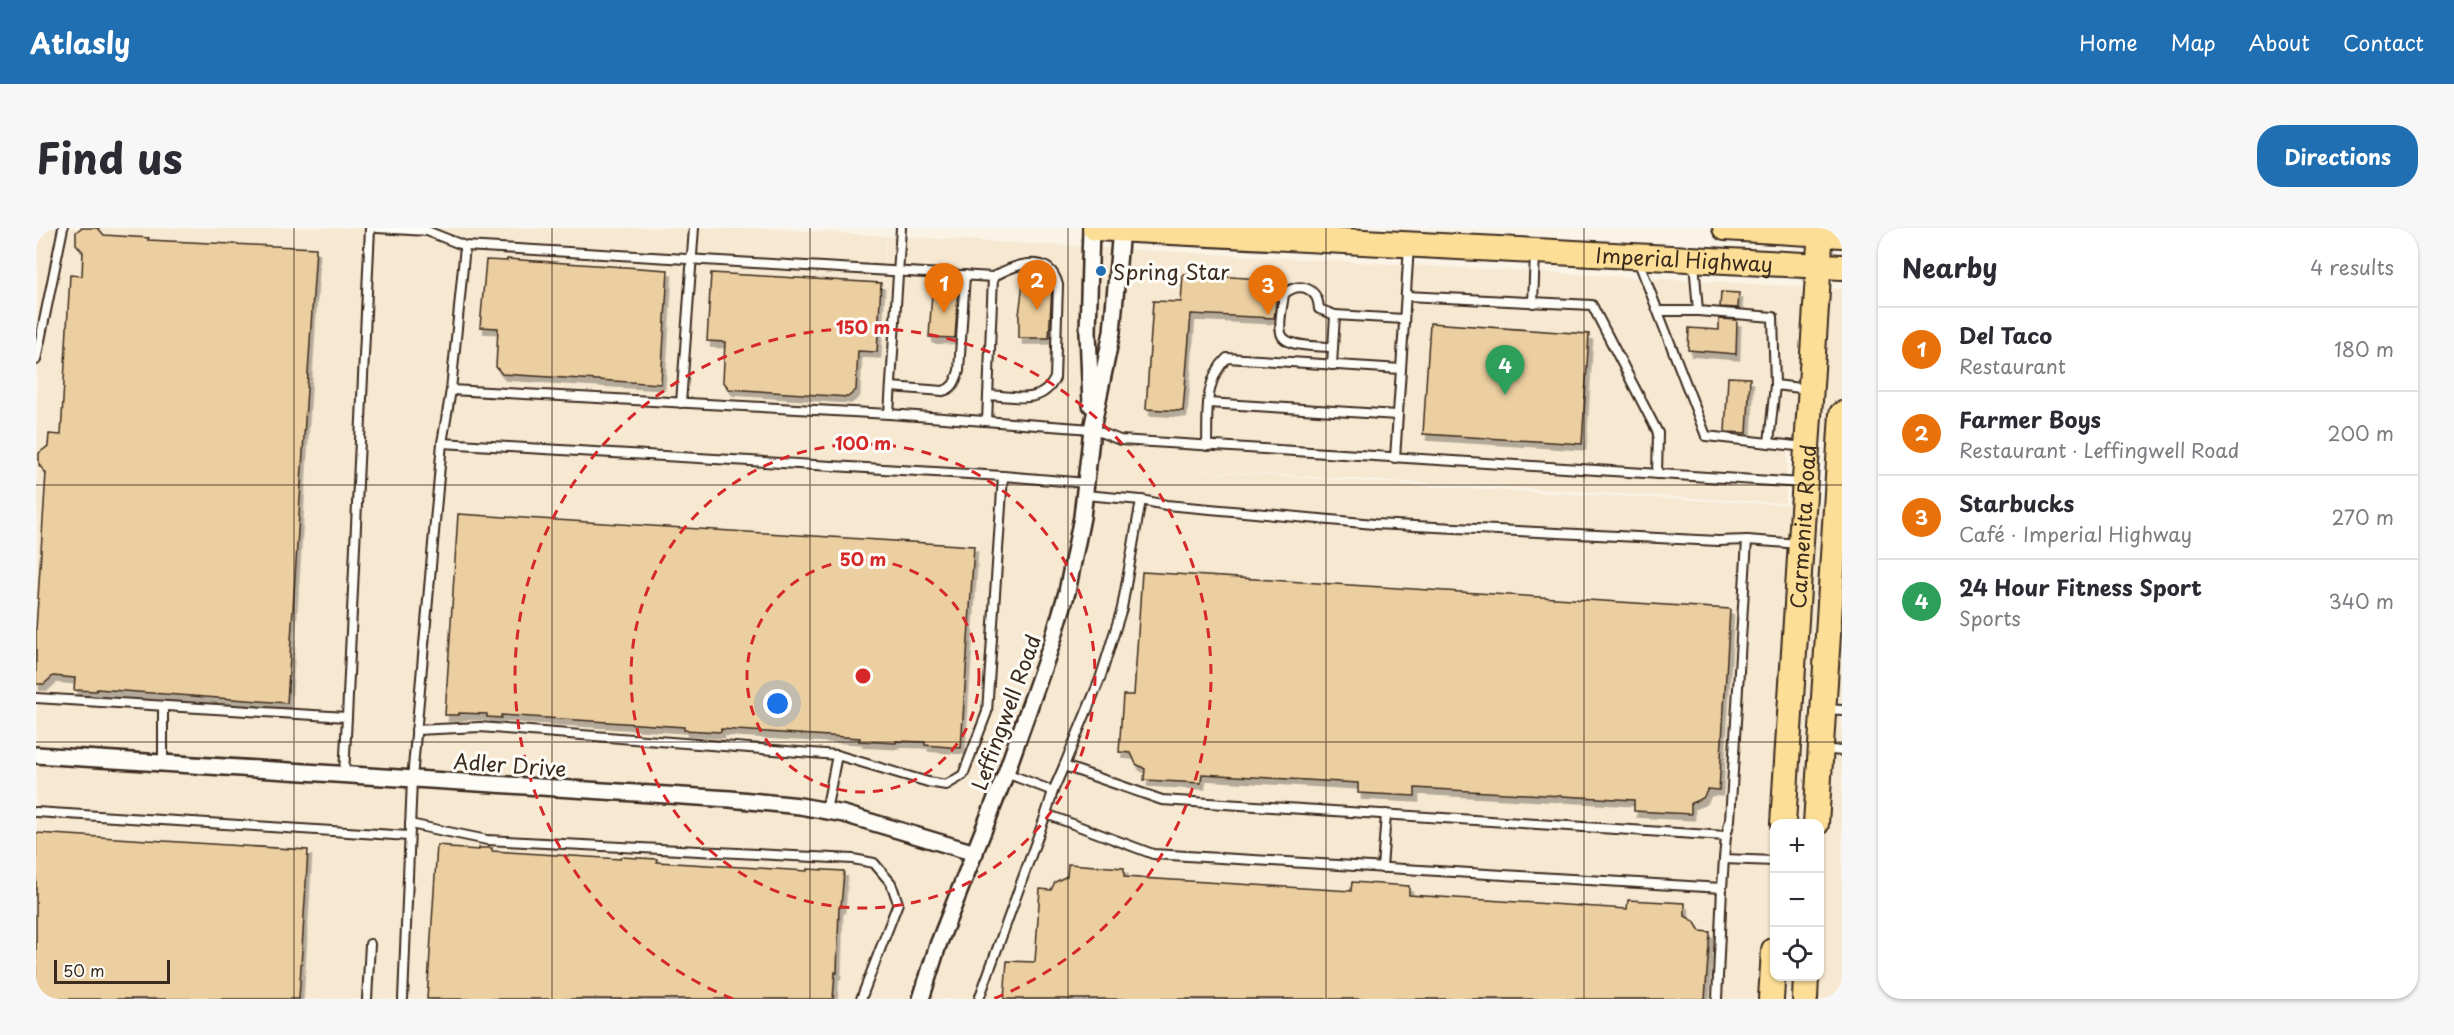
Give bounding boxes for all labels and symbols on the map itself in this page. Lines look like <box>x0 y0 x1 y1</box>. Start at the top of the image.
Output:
street label: Imperial Highway <box>1595 238 1774 279</box>
place label: Spring Star <box>1113 255 1230 287</box>
pin: 2 <box>1018 260 1056 310</box>
pin: 1 <box>924 264 964 313</box>
marker: Spring Star <box>1094 264 1108 278</box>
pin: 3 <box>1248 266 1288 315</box>
text: 150 m <box>836 313 890 340</box>
pin: 4 <box>1486 346 1524 395</box>
text: 100 m <box>835 429 891 456</box>
street label: Carmenita Road <box>1781 444 1823 610</box>
text: 50 m <box>840 545 886 572</box>
street label: Leffingwell Road <box>962 630 1048 794</box>
centre of rings <box>853 666 873 686</box>
your location <box>763 689 792 718</box>
street label: Adler Drive <box>452 744 568 784</box>
scale bar <box>54 957 170 984</box>

